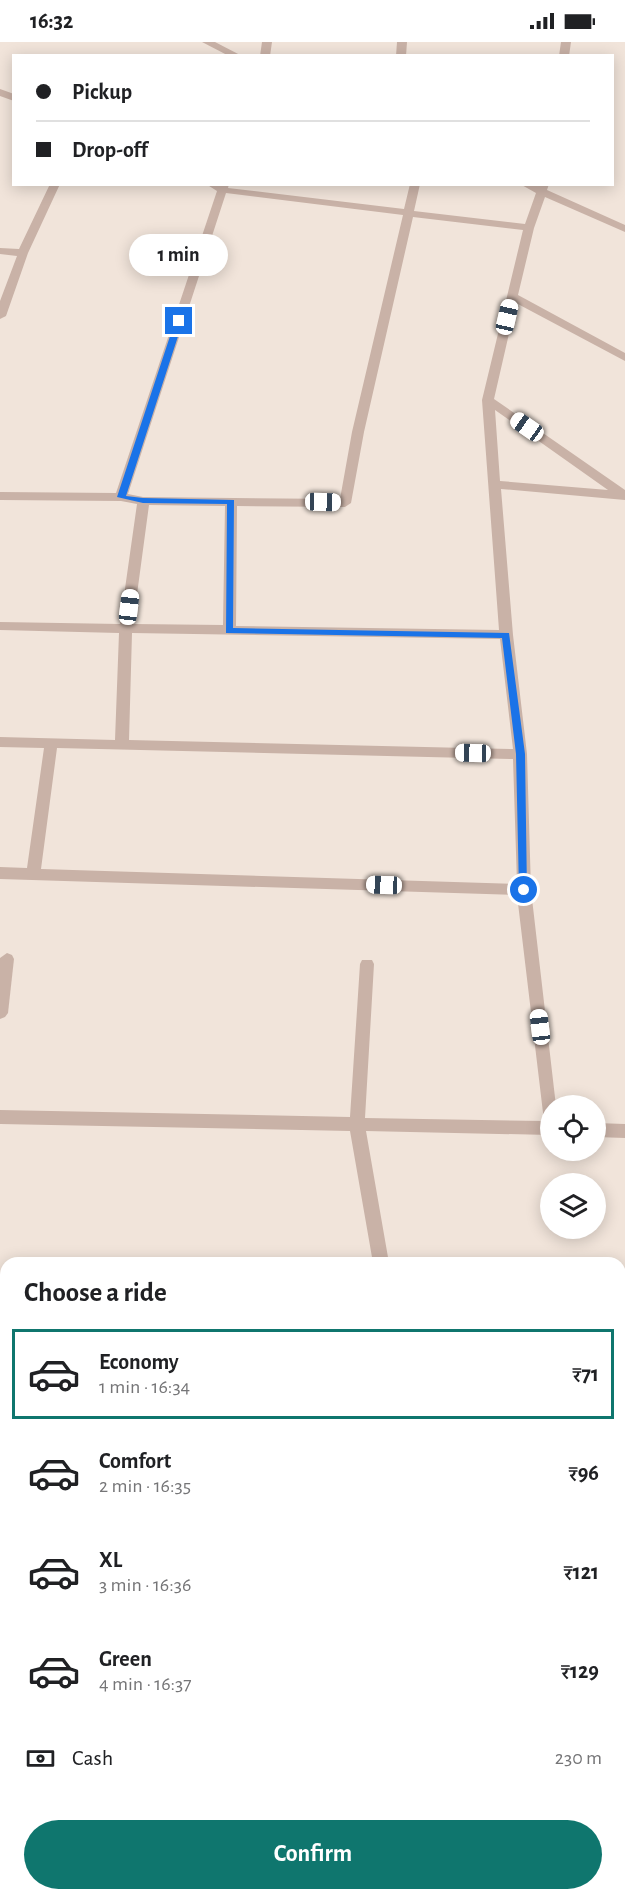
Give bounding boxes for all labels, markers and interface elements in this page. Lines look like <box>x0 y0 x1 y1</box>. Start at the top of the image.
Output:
text: 16:32 <box>30 10 73 32</box>
text: Pickup <box>72 81 132 103</box>
text: Drop-off <box>72 139 148 161</box>
callout: 1 min <box>130 234 228 276</box>
text: 1 min <box>157 245 200 265</box>
car <box>494 297 520 337</box>
route end <box>165 307 192 334</box>
car <box>507 409 547 445</box>
car <box>305 493 341 511</box>
car <box>118 588 140 626</box>
car <box>455 744 491 762</box>
car <box>366 875 402 895</box>
route start <box>510 876 537 903</box>
car <box>529 1008 551 1046</box>
map controls <box>540 1095 606 1239</box>
button: locate <box>540 1095 606 1161</box>
button: layers <box>540 1173 606 1239</box>
text: Choose a ride <box>24 1279 167 1306</box>
icon: car <box>27 1347 81 1401</box>
text: Economy <box>99 1351 179 1373</box>
text: ₹71 <box>572 1363 599 1385</box>
text: 1 min · 16:34 <box>99 1377 190 1397</box>
icon: car <box>27 1446 81 1500</box>
text: Comfort <box>99 1450 171 1472</box>
text: ₹96 <box>569 1462 599 1484</box>
text: 2 min · 16:35 <box>99 1476 191 1496</box>
icon: car <box>27 1545 81 1599</box>
text: XL <box>99 1549 122 1571</box>
text: ₹121 <box>564 1561 599 1583</box>
text: 3 min · 16:36 <box>99 1575 191 1595</box>
icon: car <box>27 1644 81 1698</box>
text: Green <box>99 1648 152 1670</box>
text: ₹129 <box>561 1660 599 1682</box>
text: 4 min · 16:37 <box>99 1674 192 1694</box>
icon: cash <box>24 1742 57 1775</box>
text: Cash <box>72 1747 113 1769</box>
text: 230 m <box>555 1748 602 1768</box>
button: Confirm <box>24 1820 602 1889</box>

